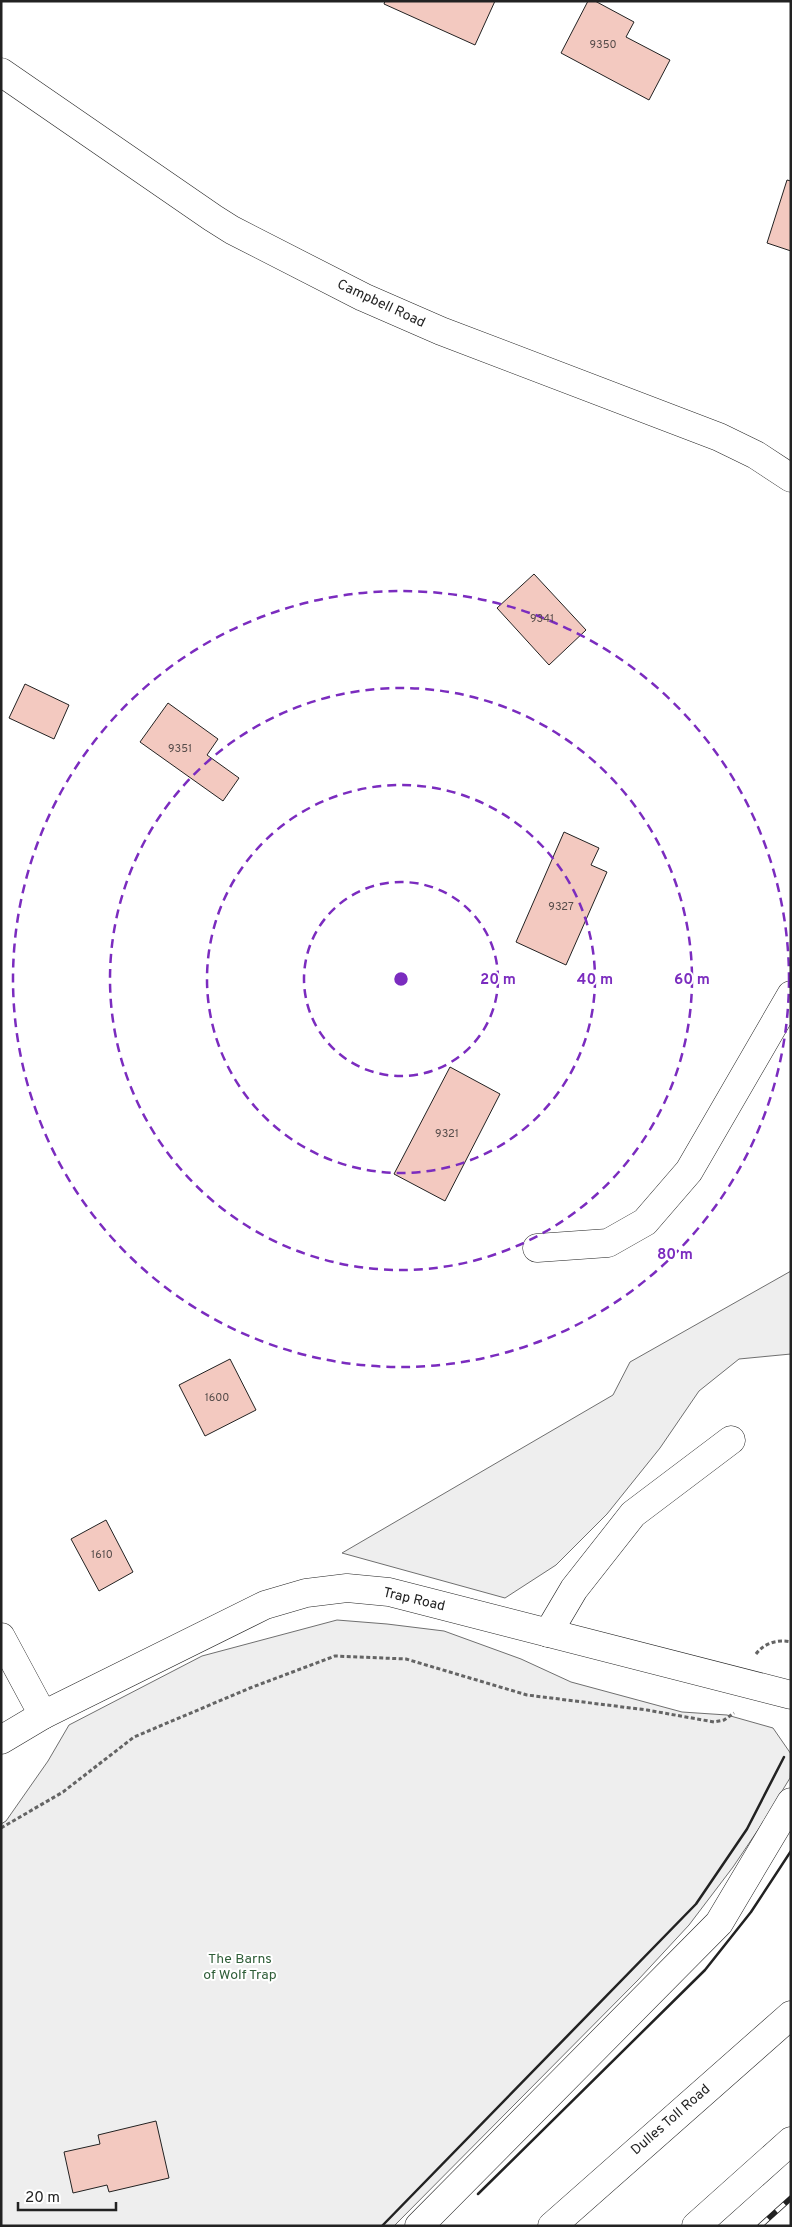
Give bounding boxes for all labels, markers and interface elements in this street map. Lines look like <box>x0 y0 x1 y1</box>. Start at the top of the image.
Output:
house number: 9350 <box>589 38 617 52</box>
street label: Campbell Road <box>334 276 428 332</box>
house number: 9341 <box>530 612 554 626</box>
house number: 9351 <box>168 742 192 756</box>
house number: 9327 <box>548 900 574 914</box>
centre of rings <box>392 970 410 988</box>
text: 20 m <box>480 971 516 990</box>
text: 40 m <box>577 971 613 990</box>
text: 60 m <box>674 971 710 990</box>
house number: 9321 <box>435 1127 459 1141</box>
text: 80 m <box>657 1246 693 1265</box>
house number: 1600 <box>205 1391 229 1405</box>
house number: 1610 <box>91 1548 113 1562</box>
street label: Trap Road <box>381 1585 447 1615</box>
park label: The Barns of Wolf Trap <box>203 1951 277 1984</box>
street label: Dulles Toll Road <box>628 2081 714 2159</box>
scale bar <box>18 2180 115 2212</box>
text: 20 m <box>25 2189 60 2208</box>

